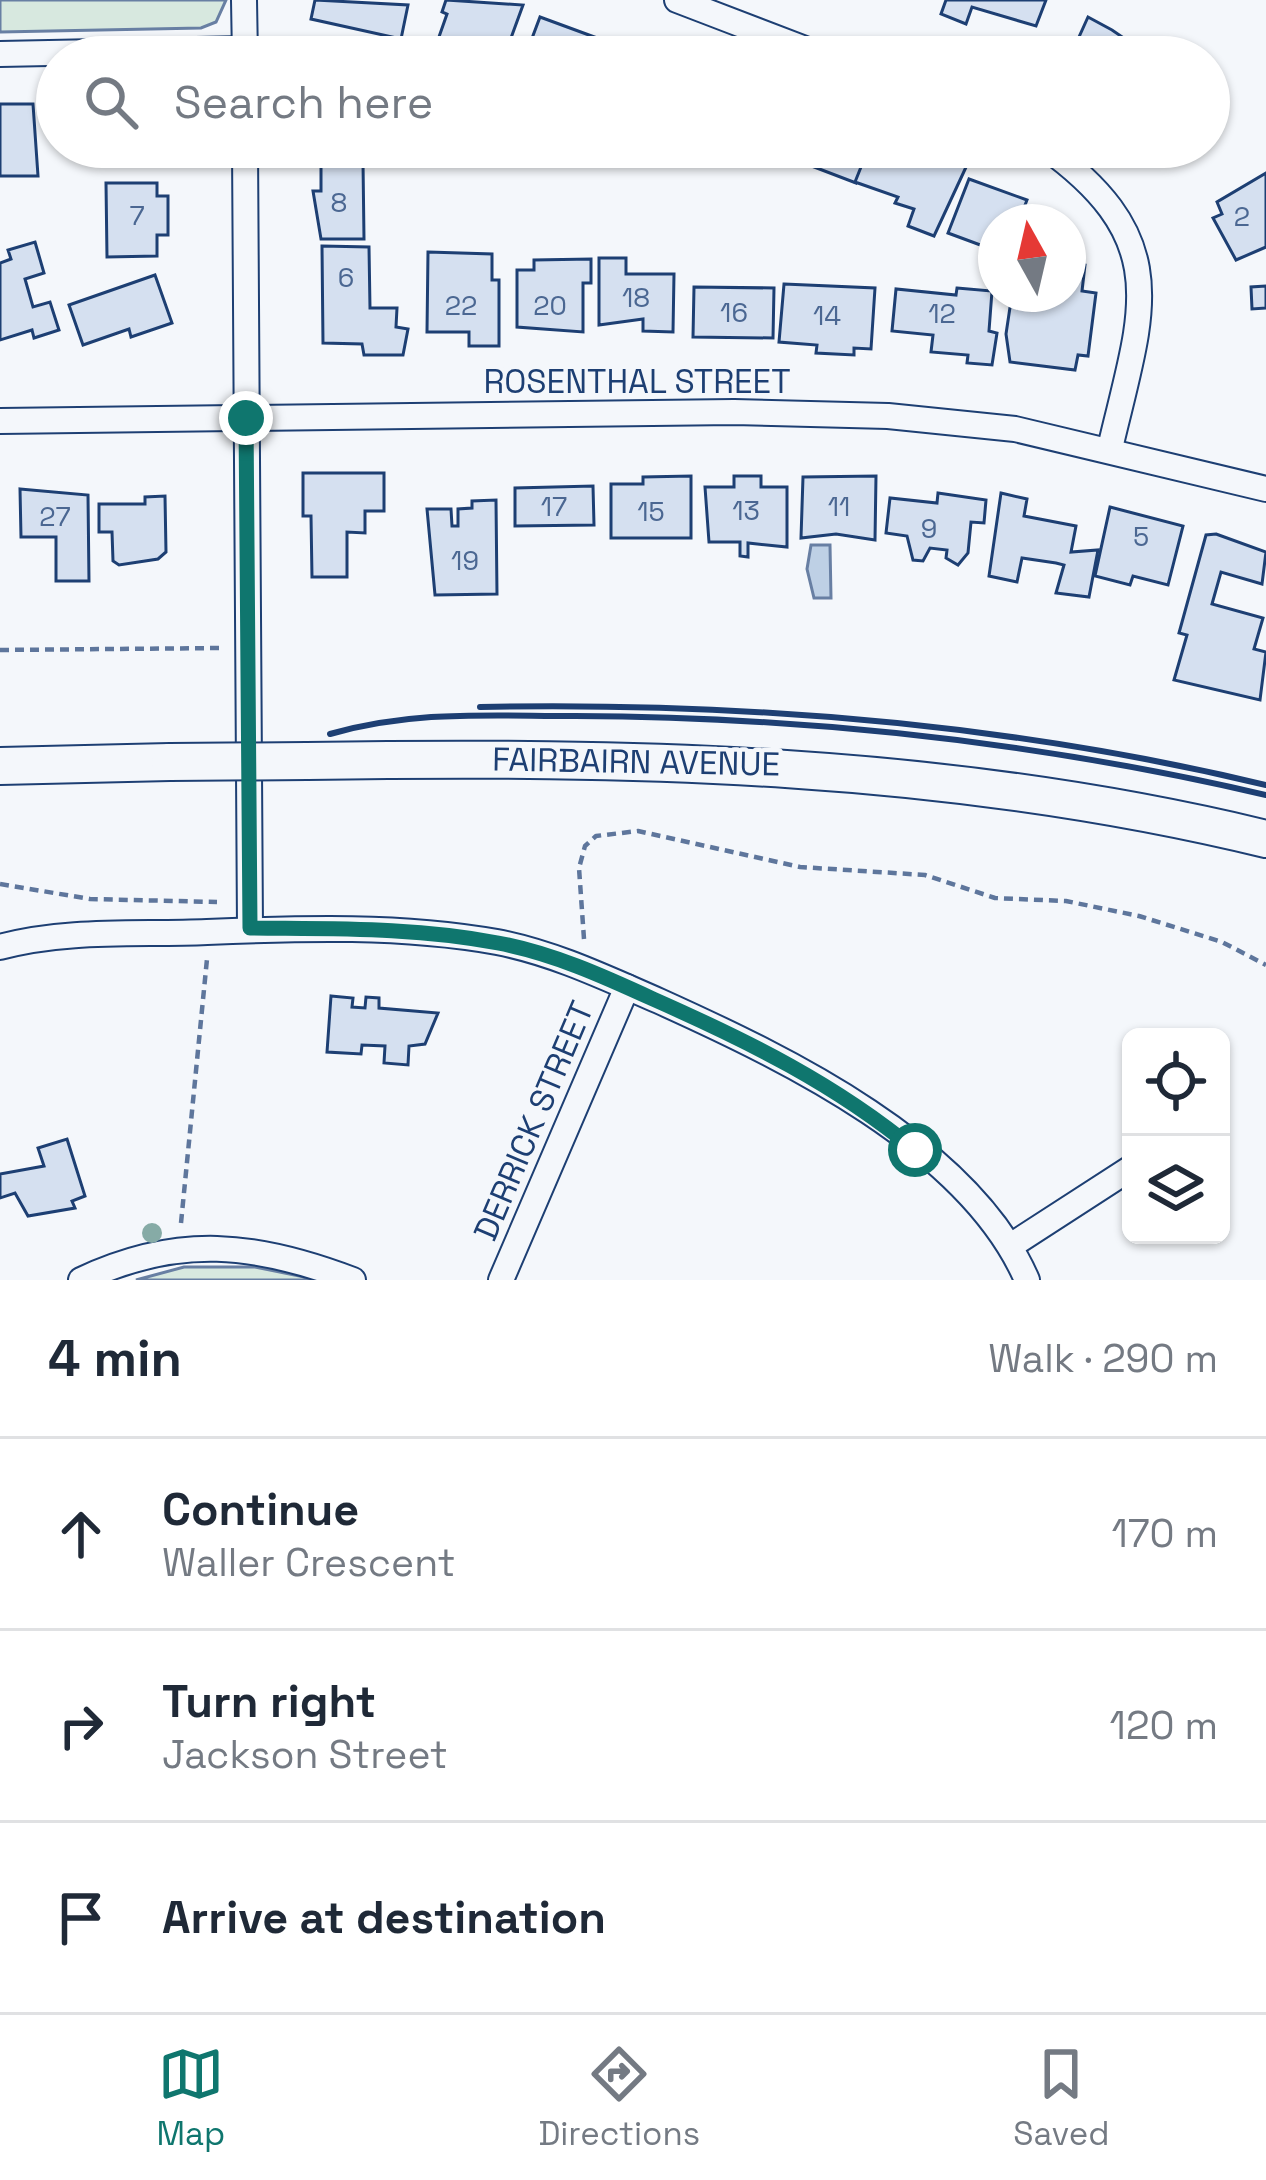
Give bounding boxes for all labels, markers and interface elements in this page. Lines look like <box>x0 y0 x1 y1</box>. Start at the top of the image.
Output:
search box <box>36 36 1230 168</box>
icon: search <box>78 69 144 135</box>
text: Search here <box>174 74 433 131</box>
house number: 8 <box>331 185 347 220</box>
house number: 7 <box>129 198 145 233</box>
house number: 2 <box>1234 199 1250 234</box>
north arrow <box>978 204 1086 312</box>
house number: 6 <box>338 260 354 295</box>
house number: 18 <box>622 280 650 315</box>
house number: 22 <box>445 288 477 323</box>
house number: 20 <box>533 288 567 323</box>
house number: 16 <box>720 295 748 330</box>
house number: 12 <box>928 296 956 331</box>
house number: 14 <box>813 298 841 333</box>
street label: ROSENTHAL STREET <box>483 361 791 403</box>
route end <box>219 391 273 445</box>
house number: 17 <box>541 489 567 524</box>
house number: 11 <box>828 489 850 524</box>
house number: 13 <box>732 493 760 528</box>
house number: 15 <box>637 494 665 529</box>
house number: 27 <box>39 499 71 534</box>
house number: 9 <box>921 511 937 546</box>
house number: 5 <box>1133 519 1149 554</box>
house number: 19 <box>451 543 479 578</box>
street label: FAIRBAIRN AVENUE <box>492 738 780 786</box>
street label: DERRICK STREET <box>465 995 603 1247</box>
map controls <box>1122 1028 1230 1244</box>
button: locate <box>1122 1028 1230 1136</box>
route start <box>888 1123 942 1177</box>
button: layers <box>1122 1136 1230 1244</box>
text: 4 min <box>48 1326 182 1391</box>
text: Walk · 290 m <box>988 1334 1218 1383</box>
text: Continue <box>162 1481 359 1538</box>
icon: ahead <box>48 1501 114 1567</box>
text: 170 m <box>1111 1509 1218 1558</box>
text: Waller Crescent <box>162 1538 455 1587</box>
text: Turn right <box>162 1673 376 1730</box>
icon: right <box>48 1693 114 1759</box>
text: 120 m <box>1110 1701 1218 1750</box>
text: Jackson Street <box>162 1730 448 1779</box>
icon: arrive <box>48 1885 114 1951</box>
text: Arrive at destination <box>162 1889 606 1946</box>
tab: Map <box>157 2041 225 2155</box>
tab: Directions <box>538 2041 700 2155</box>
tab: Saved <box>1013 2041 1109 2155</box>

